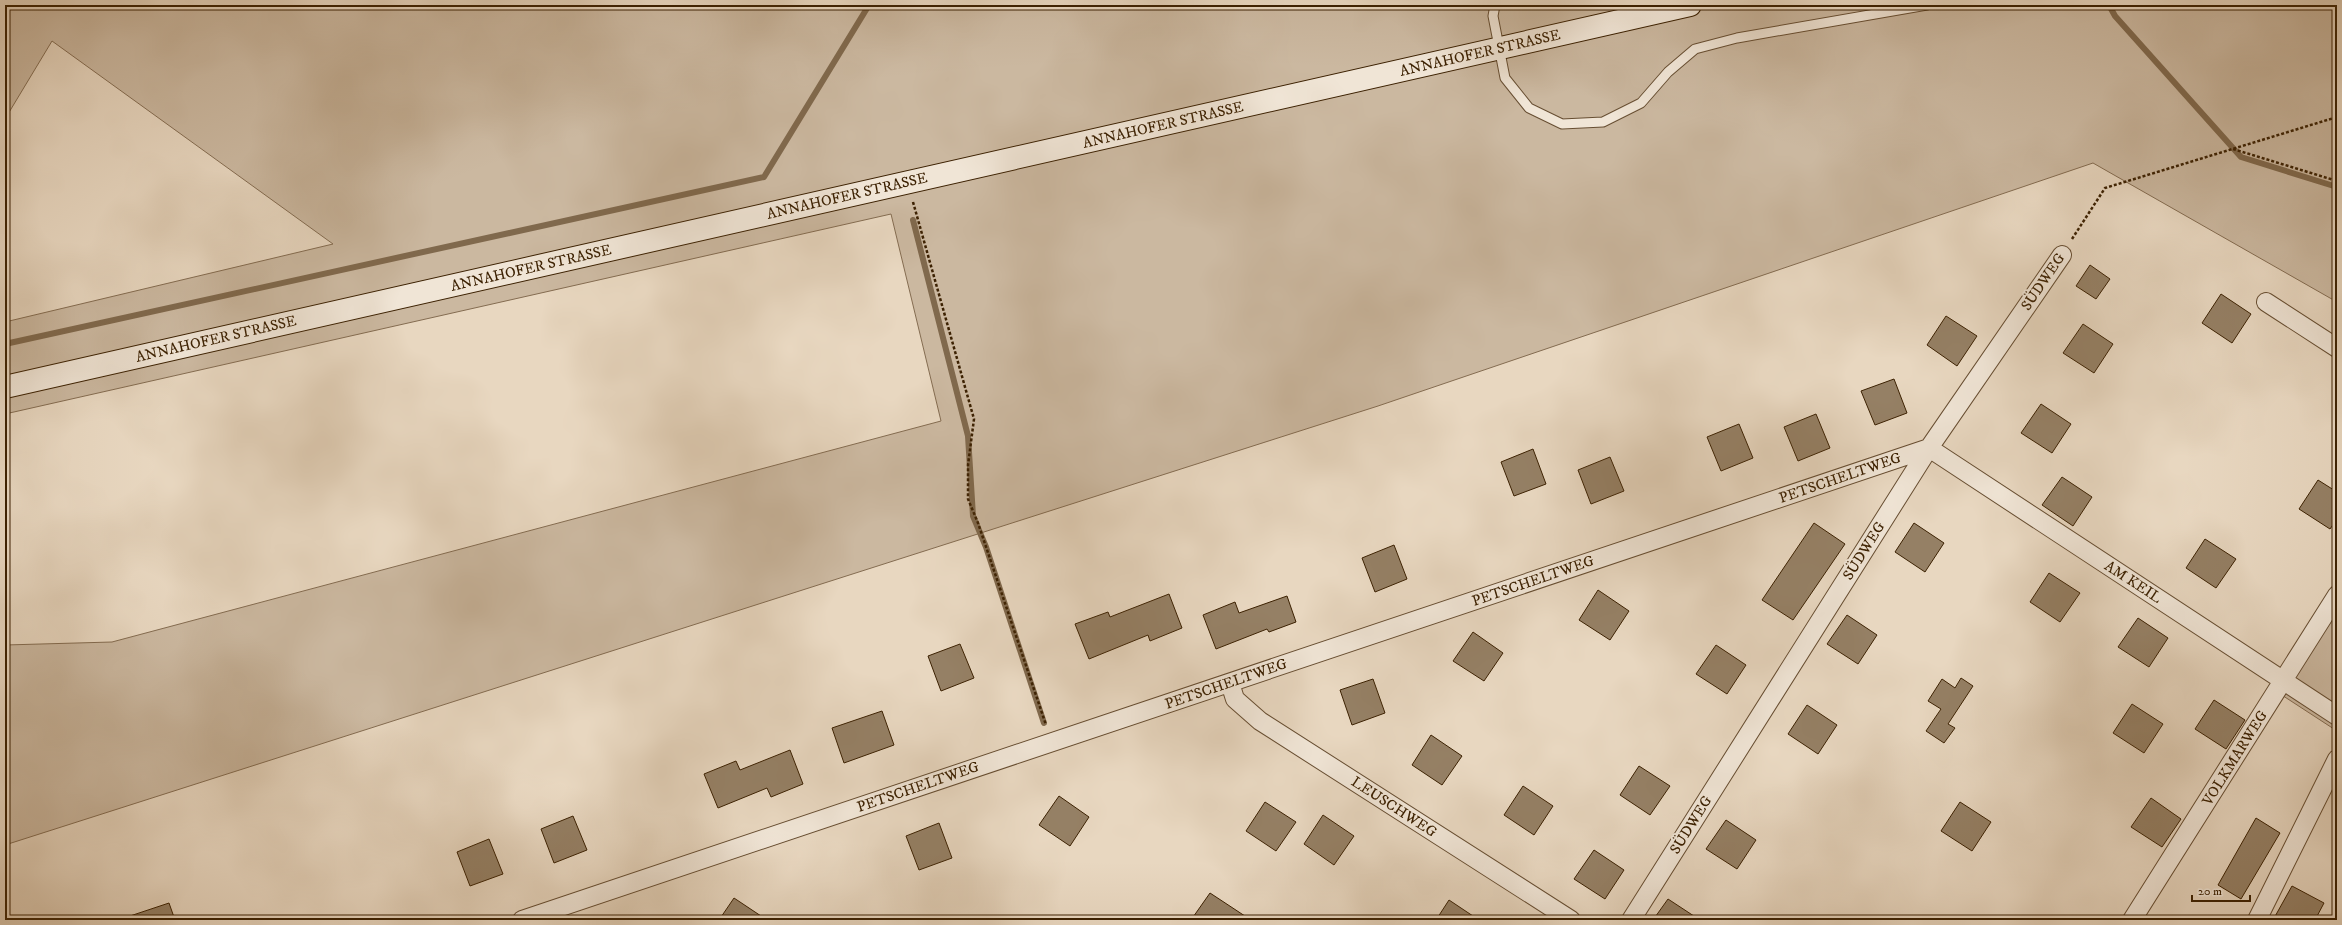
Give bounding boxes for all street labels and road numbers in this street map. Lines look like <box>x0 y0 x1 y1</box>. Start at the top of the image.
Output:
street label: ANNAHOFER STRASSE <box>1398 25 1563 81</box>
street label: ANNAHOFER STRASSE <box>1081 97 1246 153</box>
street label: ANNAHOFER STRASSE <box>765 168 930 224</box>
street label: ANNAHOFER STRASSE <box>449 240 614 296</box>
street label: SÜDWEG <box>2017 249 2069 314</box>
street label: ANNAHOFER STRASSE <box>134 311 299 367</box>
street label: PETSCHELTWEG <box>1776 448 1904 508</box>
street label: SÜDWEG <box>1839 518 1890 584</box>
street label: PETSCHELTWEG <box>1469 551 1597 611</box>
street label: AM KEIL <box>2101 556 2165 608</box>
street label: PETSCHELTWEG <box>1162 654 1290 714</box>
street label: VOLKMARWEG <box>2198 706 2272 810</box>
street label: PETSCHELTWEG <box>854 757 982 817</box>
street label: LEUSCHWEG <box>1348 772 1441 842</box>
street label: SÜDWEG <box>1666 792 1717 858</box>

